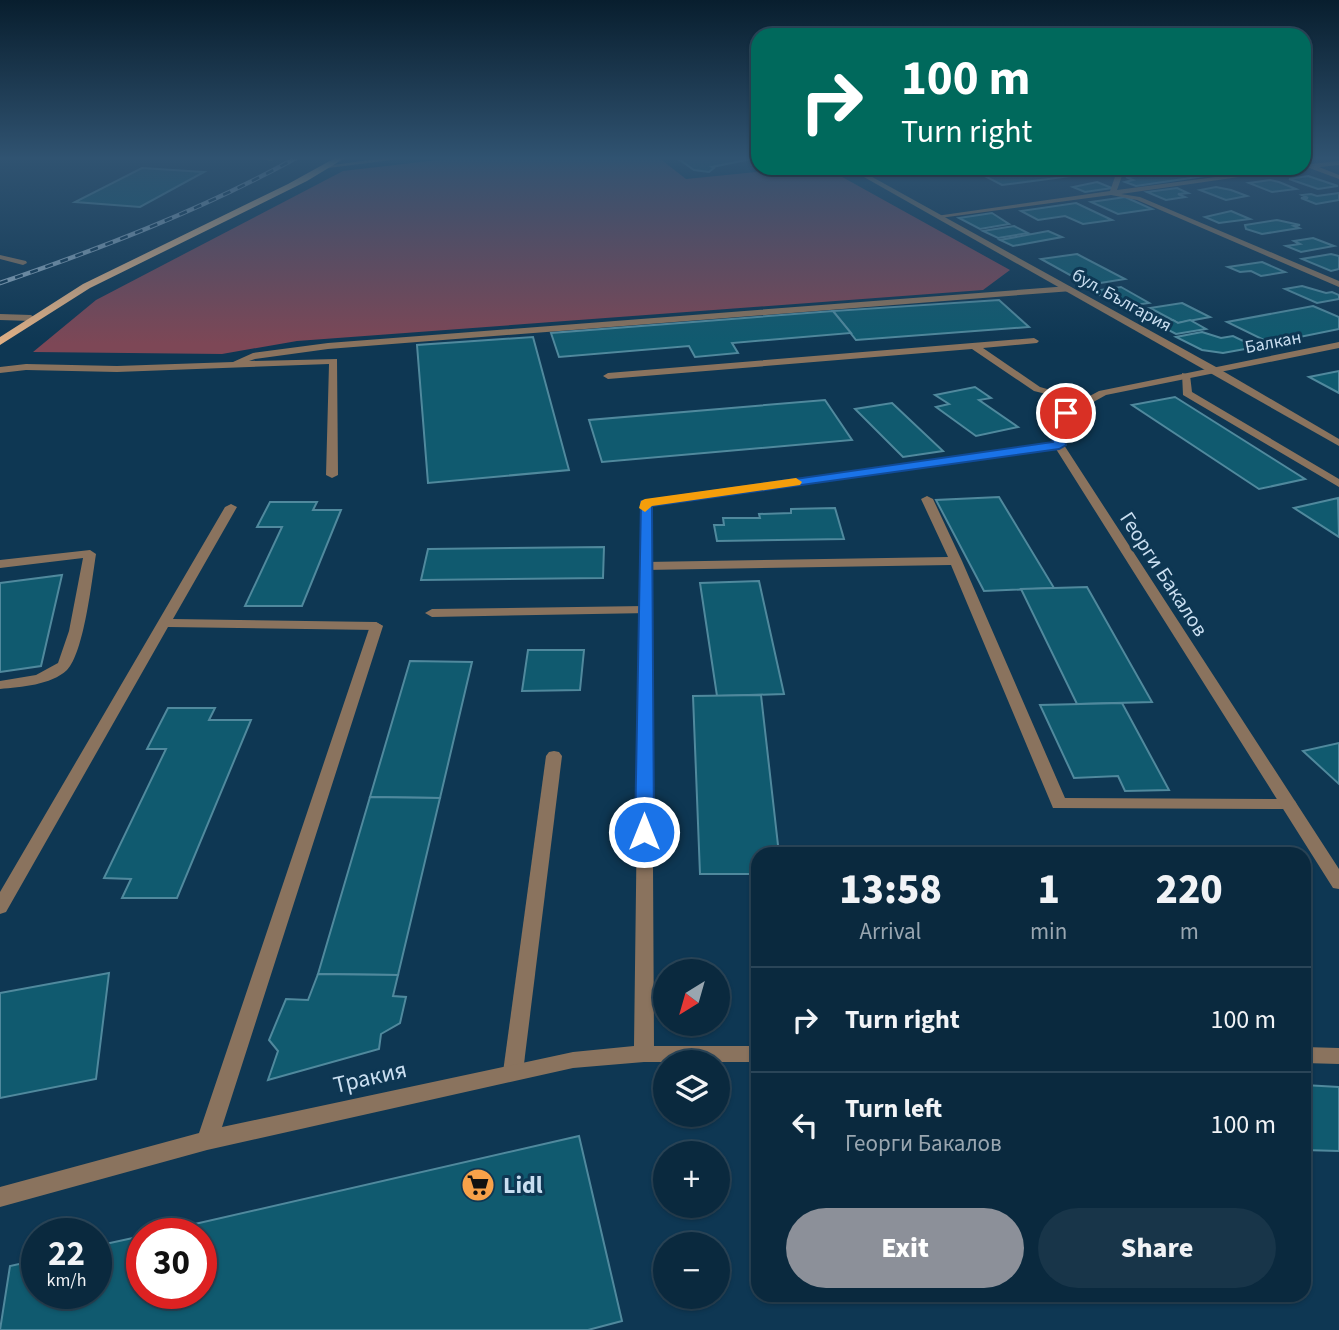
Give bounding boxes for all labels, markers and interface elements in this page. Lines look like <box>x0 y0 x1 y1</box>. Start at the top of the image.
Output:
text: 100 m <box>901 44 1030 114</box>
icon: right <box>786 56 877 147</box>
text: Turn right <box>901 109 1032 155</box>
street label: бул. България <box>1067 263 1176 338</box>
street label: Балкан <box>1243 325 1303 360</box>
pin <box>1036 383 1096 443</box>
icon: arrive <box>1047 394 1085 432</box>
street label: Георги Бакалов <box>1112 506 1216 642</box>
position arrow <box>607 795 681 869</box>
text: 13:58 <box>839 860 942 920</box>
text: 1 <box>1037 860 1060 920</box>
text: 220 <box>1156 860 1223 920</box>
text: Arrival <box>860 915 921 948</box>
text: min <box>1030 915 1067 948</box>
text: m <box>1180 915 1199 948</box>
north arrow <box>653 959 730 1036</box>
map controls <box>653 959 730 1309</box>
icon: right <box>786 1001 824 1039</box>
text: Turn right <box>845 1001 960 1038</box>
text: 100 m <box>1210 1001 1276 1038</box>
button: layers <box>653 1050 730 1127</box>
street label: Тракия <box>330 1052 410 1103</box>
text: Turn left <box>845 1090 942 1127</box>
icon: left <box>786 1106 824 1144</box>
text: 100 m <box>1210 1106 1276 1143</box>
text: Георги Бакалов <box>845 1127 1002 1160</box>
button: + <box>653 1141 730 1218</box>
supermarket icon: Lidl <box>459 1166 497 1204</box>
place label: Lidl <box>503 1168 543 1203</box>
button: Exit <box>786 1208 1024 1288</box>
button: Share <box>1038 1208 1276 1288</box>
speed limit sign: 30 <box>126 1218 217 1309</box>
text: 22 <box>48 1229 85 1279</box>
button: − <box>653 1232 730 1309</box>
text: km/h <box>47 1268 86 1293</box>

